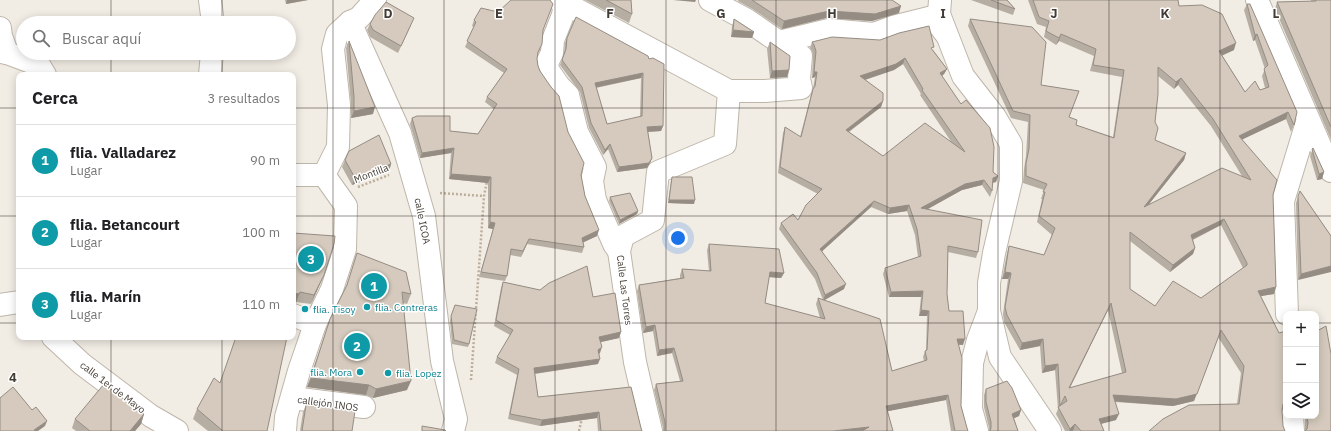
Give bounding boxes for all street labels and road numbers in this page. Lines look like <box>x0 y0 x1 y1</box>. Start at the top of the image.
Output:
street label: Montilla <box>352 161 391 186</box>
street label: calle ICOA <box>412 197 433 246</box>
street label: Calle Las Torres <box>614 254 635 326</box>
street label: calle 1er de Mayo <box>77 359 148 417</box>
street label: callejón INOS <box>297 393 359 414</box>

